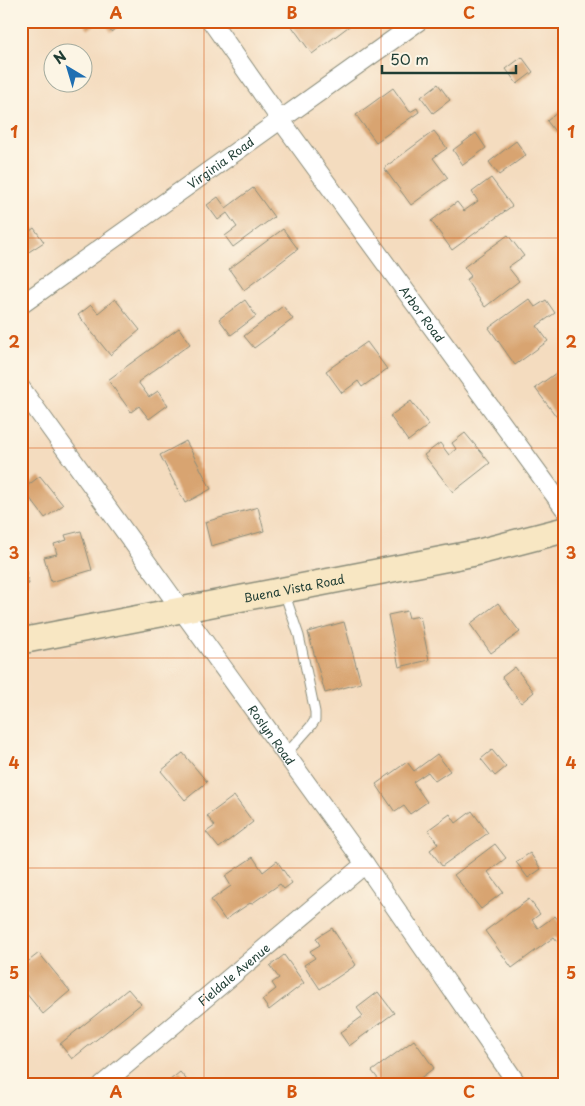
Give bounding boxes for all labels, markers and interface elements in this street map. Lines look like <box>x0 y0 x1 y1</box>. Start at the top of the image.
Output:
text: A <box>110 0 123 24</box>
text: B <box>287 0 298 24</box>
text: C <box>463 0 475 24</box>
north arrow <box>42 42 92 92</box>
scale bar <box>382 42 516 74</box>
text: N <box>49 46 71 69</box>
text: 50 m <box>390 47 429 70</box>
text: 1 <box>10 119 18 143</box>
text: 1 <box>567 119 575 143</box>
street label: Virginia Road <box>183 133 258 193</box>
street label: Arbor Road <box>395 282 449 346</box>
text: 2 <box>8 329 20 353</box>
text: 2 <box>565 329 577 353</box>
text: 3 <box>9 540 19 564</box>
text: 3 <box>566 540 576 564</box>
street label: Buena Vista Road <box>242 569 346 607</box>
street label: Roslyn Road <box>244 701 300 769</box>
text: 4 <box>9 750 20 774</box>
text: 4 <box>566 750 577 774</box>
street label: Fieldale Avenue <box>194 939 274 1010</box>
text: 5 <box>9 960 19 984</box>
text: 5 <box>566 960 576 984</box>
text: A <box>110 1079 123 1103</box>
text: B <box>287 1079 298 1103</box>
text: C <box>463 1079 475 1103</box>

